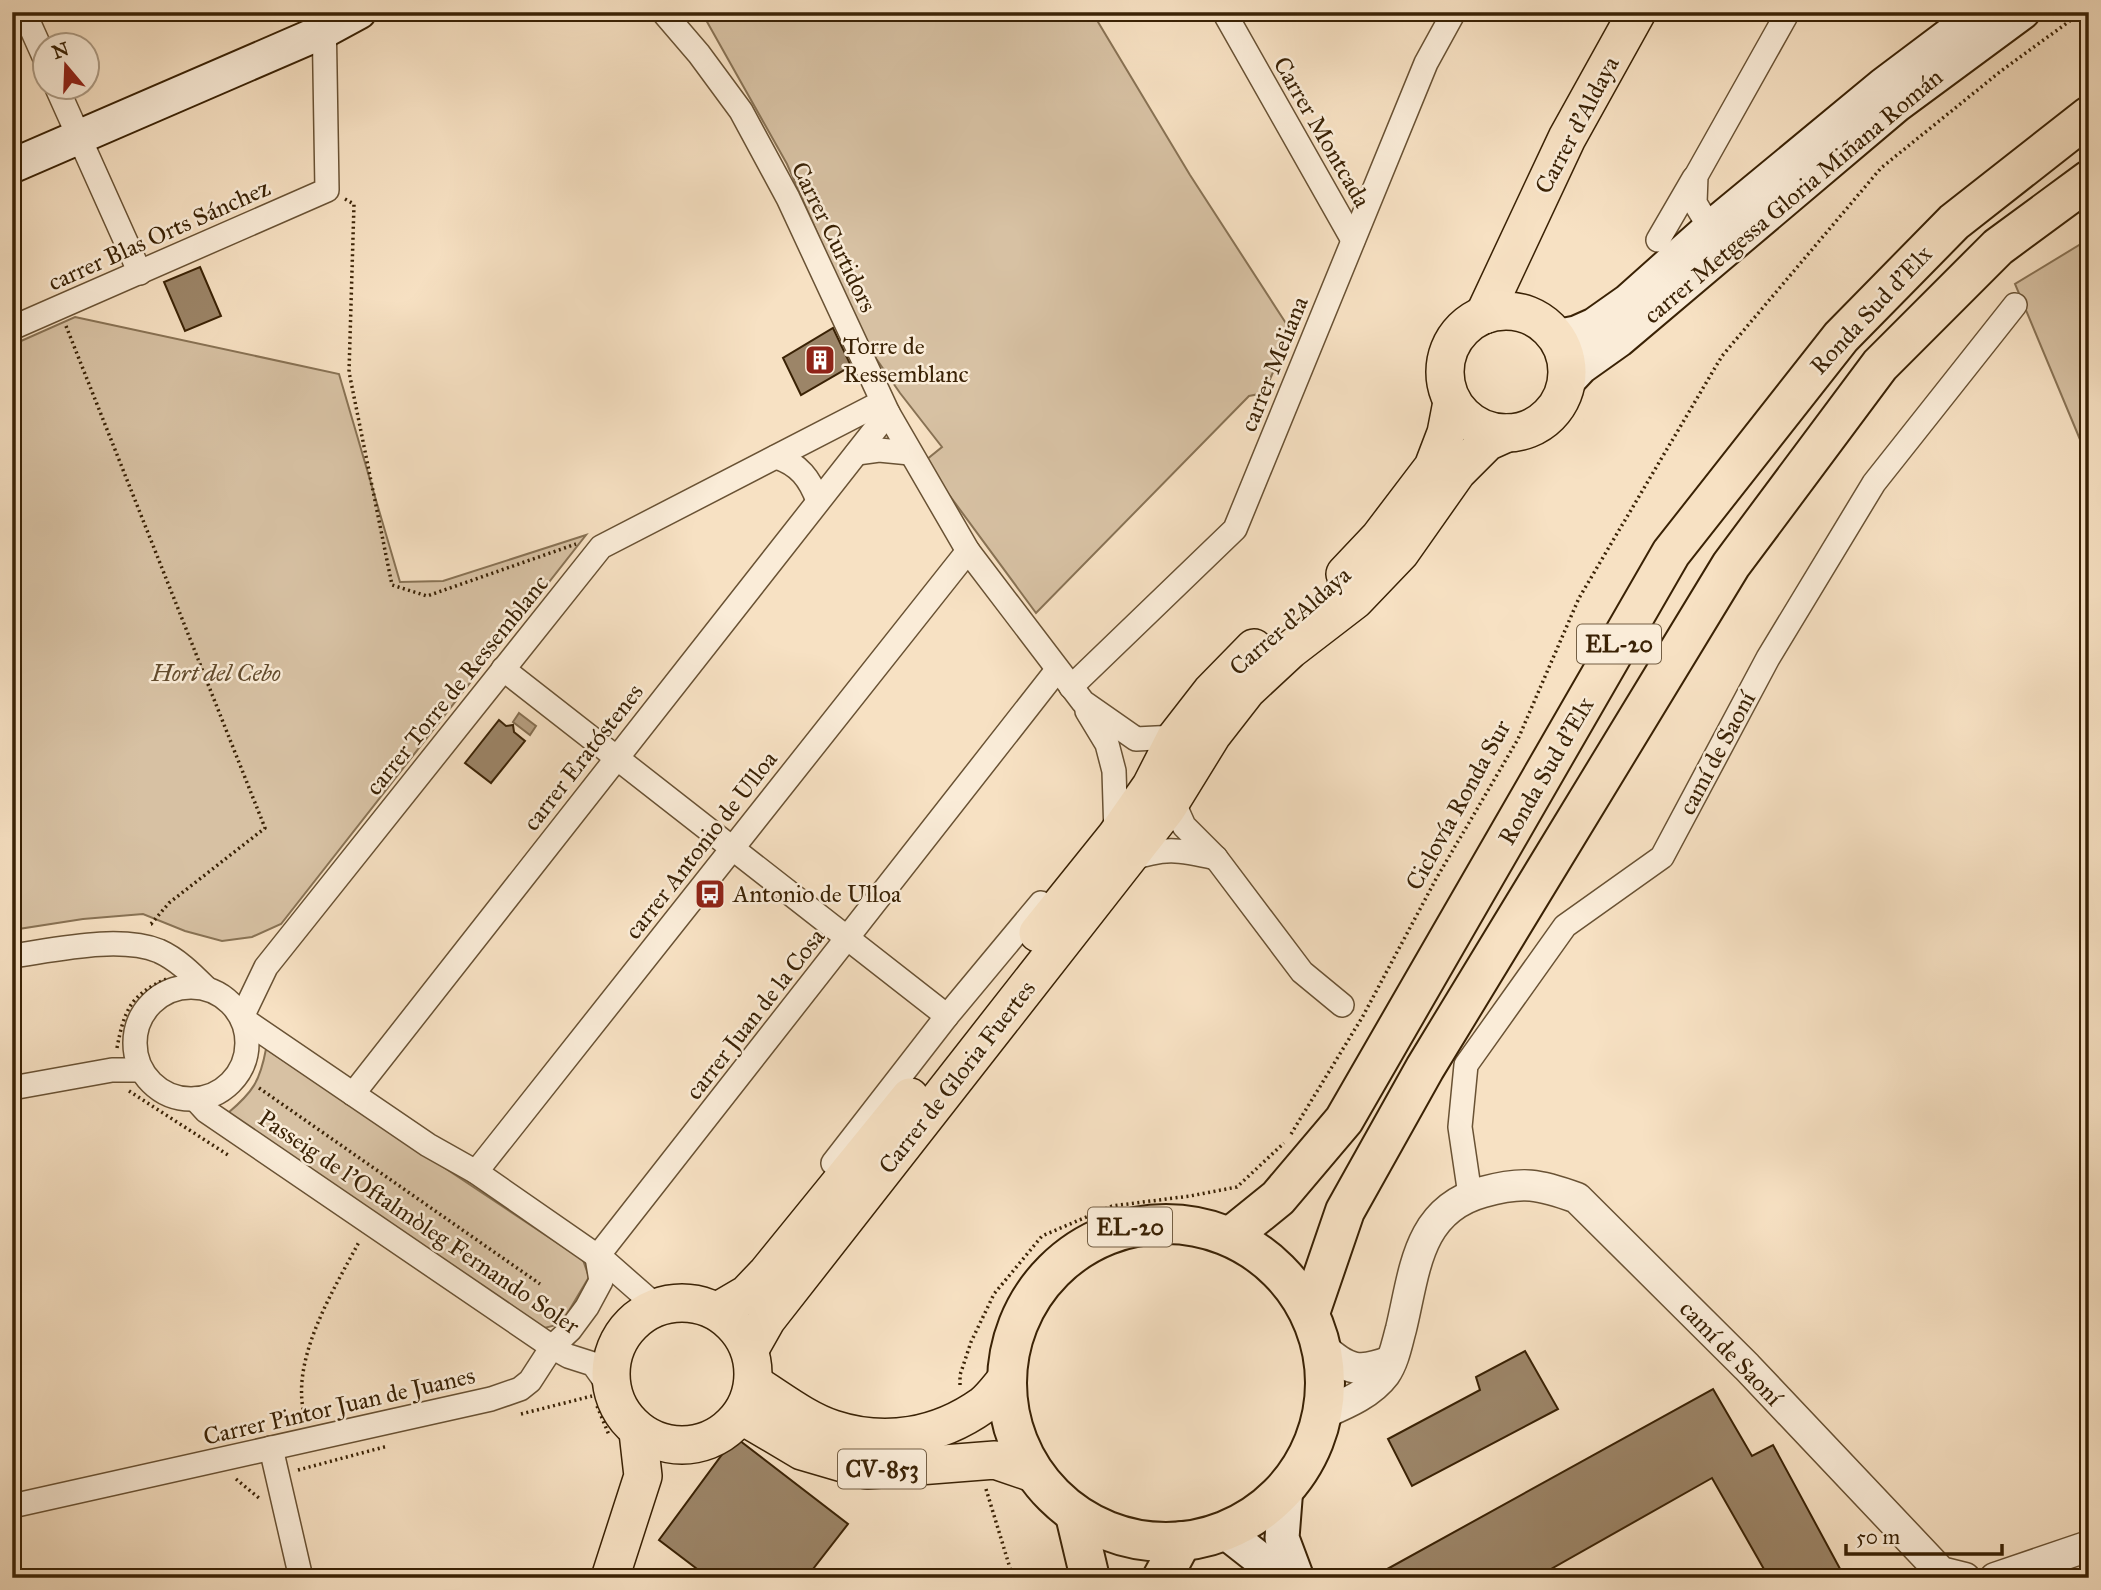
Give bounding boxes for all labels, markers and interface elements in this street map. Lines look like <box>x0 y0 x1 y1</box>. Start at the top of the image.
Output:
north arrow <box>32 32 102 102</box>
text: N <box>49 37 72 64</box>
street label: Carrer d'Aldaya <box>1528 50 1626 199</box>
street label: Carrer Montcada <box>1267 51 1378 213</box>
street label: carrer Metgessa Gloria Miñana Román <box>1637 62 1949 330</box>
street label: Carrer Curtidors <box>785 157 883 317</box>
street label: carrer Blas Orts Sánchez <box>43 173 275 297</box>
street label: Ronda Sud d'Elx <box>1804 239 1939 381</box>
street label: carrer Meliana <box>1233 291 1315 436</box>
place label: Torre de Ressemblanc <box>843 331 969 389</box>
building icon: Torre de Ressemblanc <box>803 343 837 377</box>
street label: Carrer d'Aldaya <box>1223 559 1358 682</box>
street label: carrer Torre de Ressemblanc <box>359 569 555 801</box>
road number: EL-20 <box>1577 624 1661 664</box>
park label: Hort del Cebo <box>150 658 281 688</box>
street label: carrer Eratóstenes <box>516 677 650 837</box>
street label: camí de Saoní <box>1672 685 1763 820</box>
street label: Ronda Sud d'Elx <box>1492 692 1601 850</box>
street label: Ciclovía Ronda Sur <box>1399 715 1517 895</box>
street label: carrer Antonio de Ulloa <box>618 744 784 945</box>
bus stop icon: Antonio de Ulloa <box>693 877 727 911</box>
place label: Antonio de Ulloa <box>732 879 902 909</box>
street label: carrer Juan de la Cosa <box>679 922 832 1106</box>
street label: Carrer de Gloria Fuertes <box>872 974 1042 1180</box>
street label: Passeig de l'Oftalmòleg Fernando Soler <box>253 1103 585 1341</box>
road number: EL-20 <box>1088 1208 1172 1246</box>
street label: camí de Saoní <box>1673 1294 1790 1413</box>
street label: Carrer Pintor Juan de Juanes <box>200 1360 478 1452</box>
road number: CV-853 <box>838 1450 926 1488</box>
scale bar <box>1846 1513 2001 1557</box>
text: 50 m <box>1856 1524 1901 1550</box>

